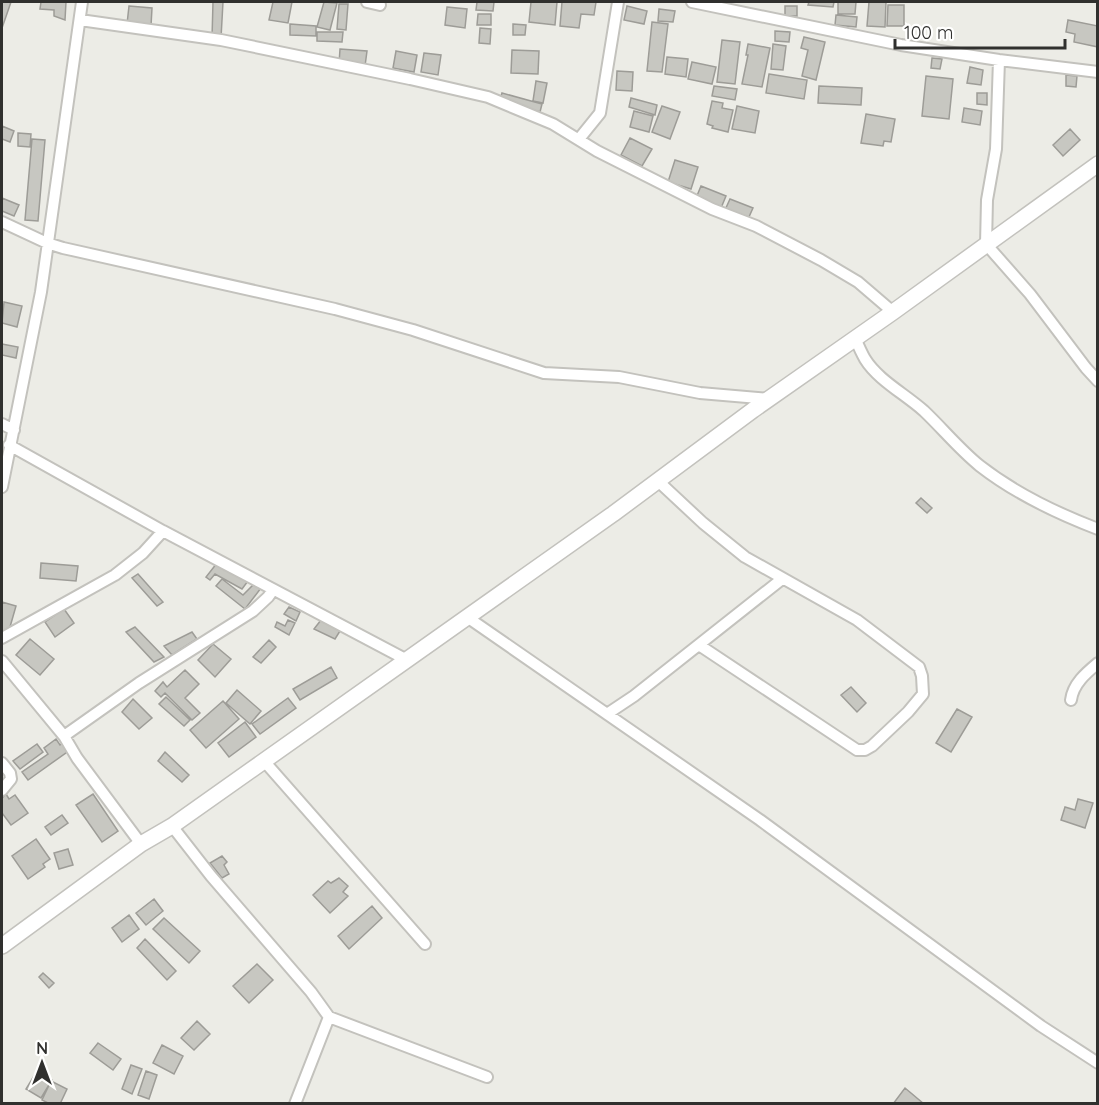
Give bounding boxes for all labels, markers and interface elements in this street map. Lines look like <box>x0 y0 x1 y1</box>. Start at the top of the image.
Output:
scale bar <box>895 12 1064 50</box>
text: 100 m <box>904 21 953 44</box>
north arrow <box>12 1033 72 1093</box>
text: N <box>36 1038 48 1058</box>

